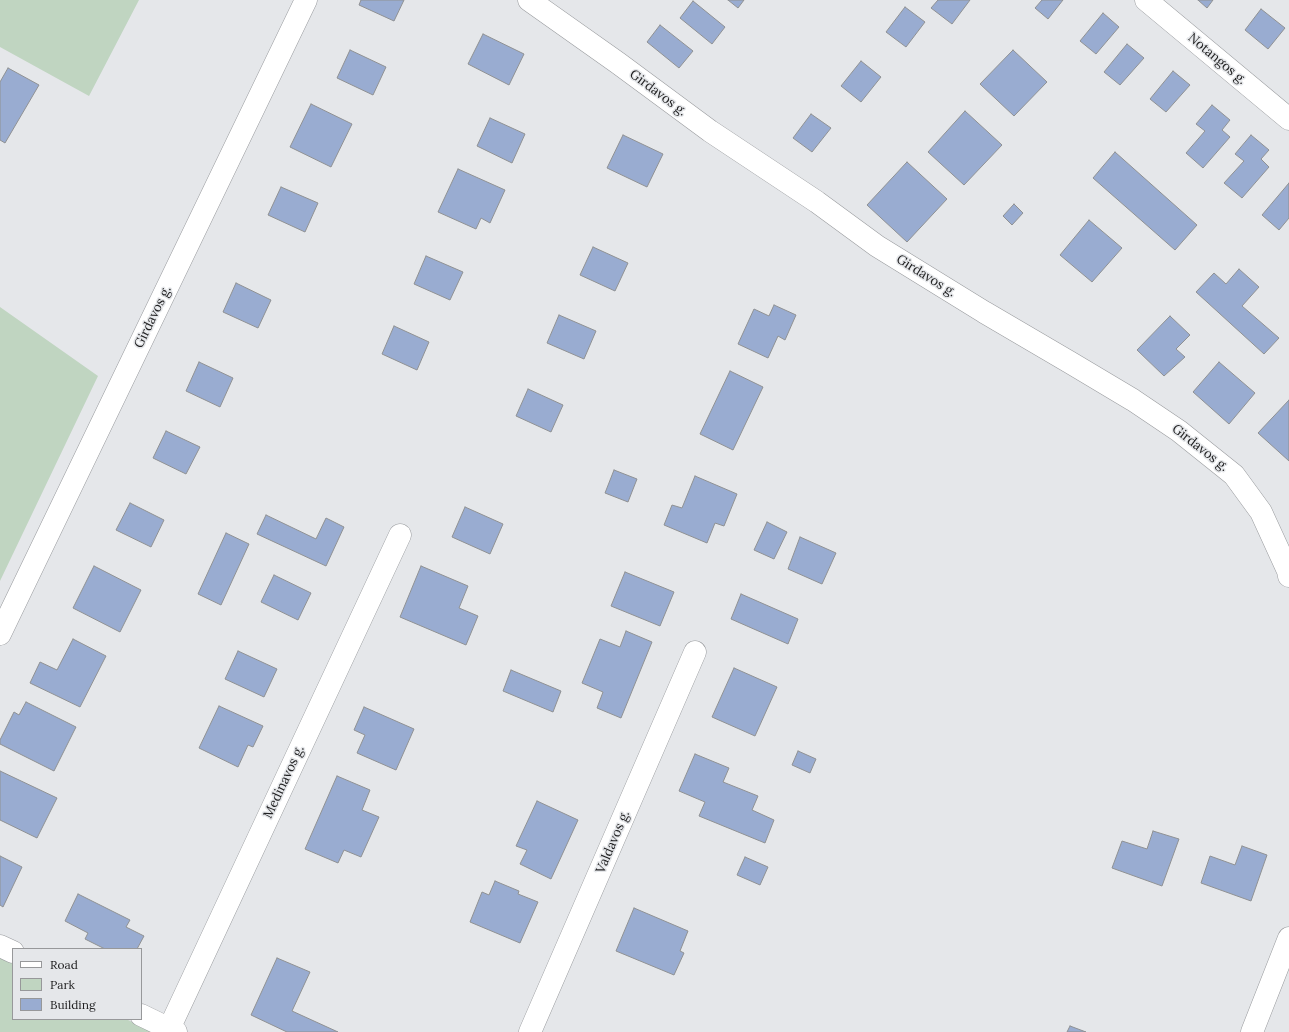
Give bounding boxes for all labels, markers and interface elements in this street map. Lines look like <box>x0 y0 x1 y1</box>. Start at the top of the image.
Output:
street label: Notangos g. <box>1185 30 1249 88</box>
street label: Girdavos g. <box>626 67 690 119</box>
street label: Girdavos g. <box>893 252 959 300</box>
street label: Girdavos g. <box>131 283 175 351</box>
street label: Girdavos g. <box>1169 421 1231 475</box>
street label: Medinavos g. <box>260 743 308 821</box>
street label: Valdavos g. <box>593 808 633 876</box>
legend <box>12 948 142 1020</box>
text: Road <box>50 957 78 972</box>
text: Park <box>50 977 75 992</box>
text: Building <box>50 997 96 1012</box>

